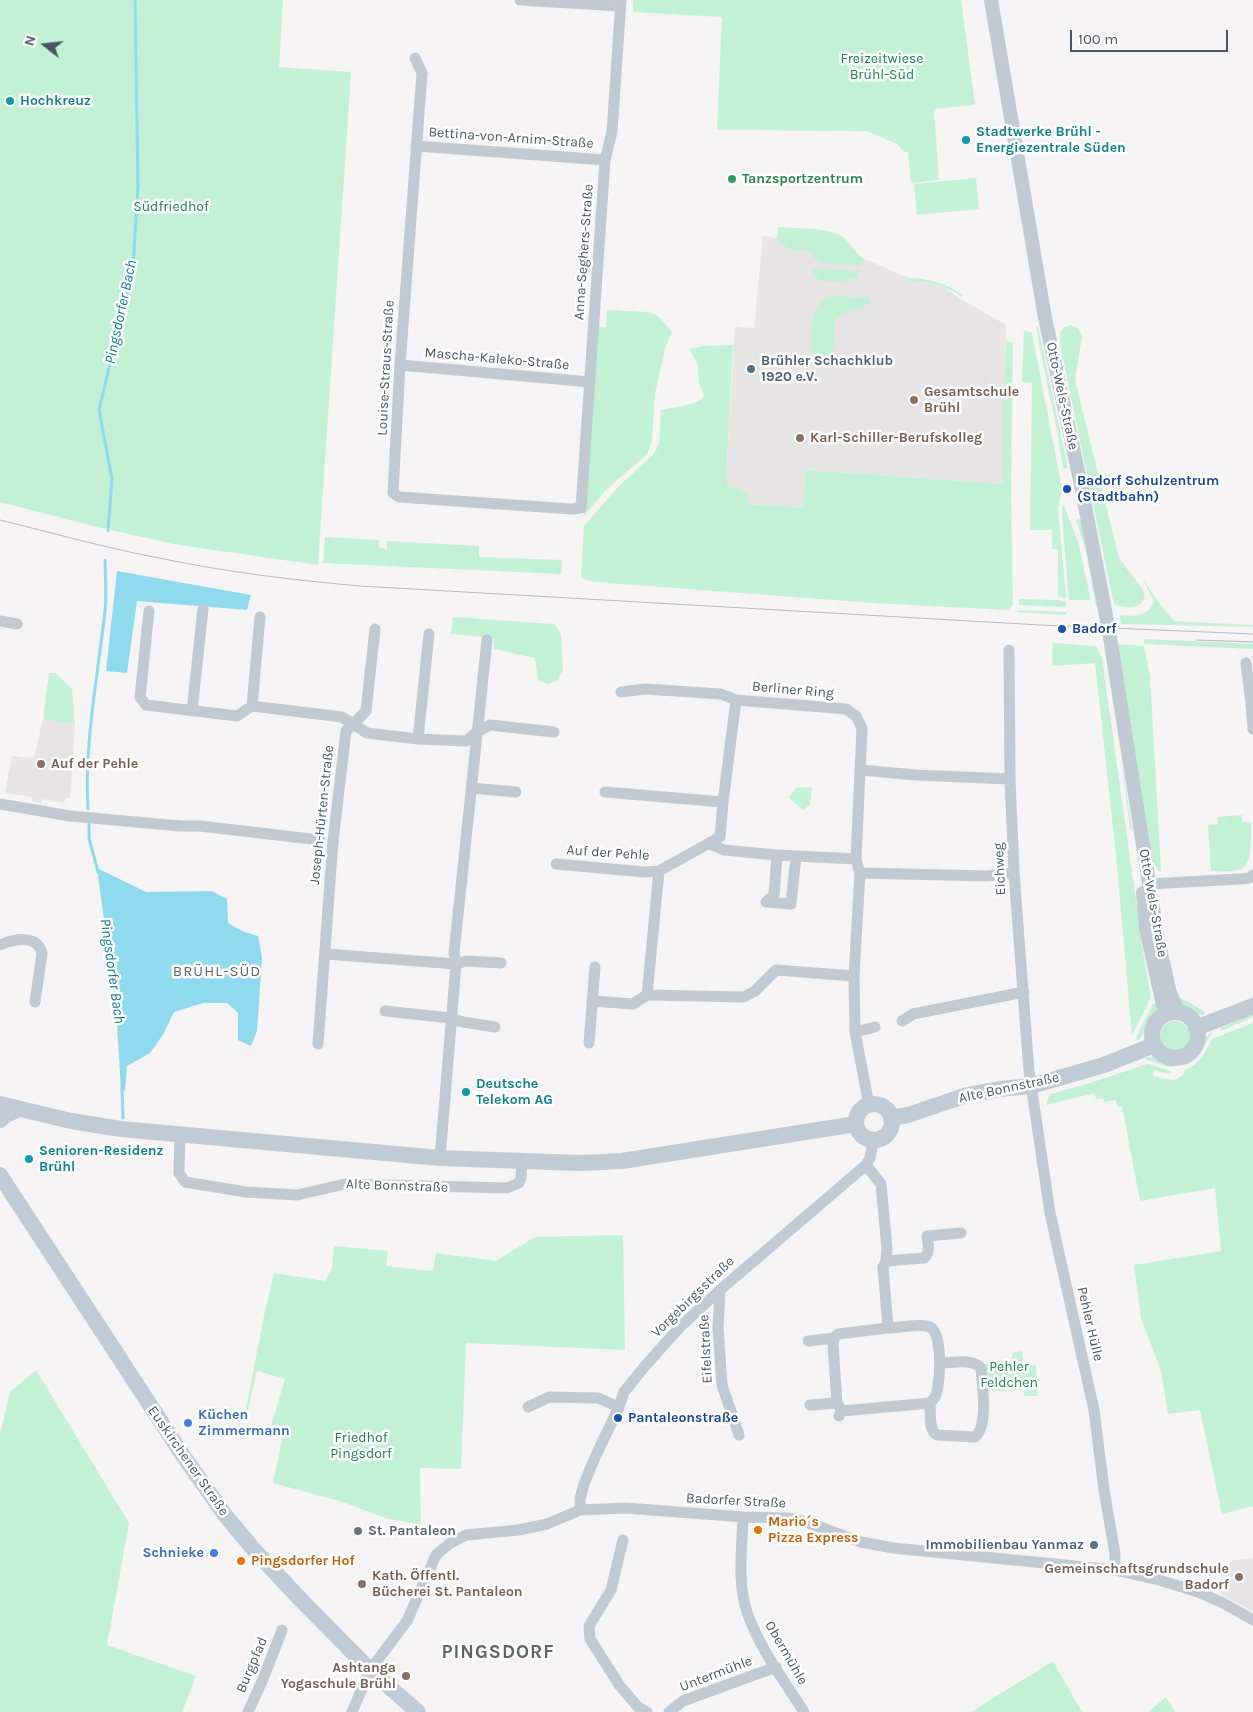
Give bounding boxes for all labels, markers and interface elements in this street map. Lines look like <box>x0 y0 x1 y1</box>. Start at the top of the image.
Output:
north arrow <box>20 20 70 70</box>
scale bar <box>1073 20 1230 52</box>
text: 100 m <box>1078 30 1118 48</box>
text: N <box>21 34 40 48</box>
park label: Freizeitwiese Brühl-Süd <box>840 51 924 84</box>
place label: Hochkreuz <box>20 93 91 109</box>
marker: Hochkreuz <box>4 95 16 107</box>
street label: Bettina-von-Arnim-Straße <box>428 124 594 152</box>
place label: Stadtwerke Brühl - Energiezentrale Süden <box>976 124 1126 156</box>
marker: Stadtwerke Brühl - Energiezentrale Süden <box>960 134 972 146</box>
place label: Tanzsportzentrum <box>742 171 863 187</box>
marker: Tanzsportzentrum <box>726 173 738 185</box>
street label: Anna-Seghers-Straße <box>571 183 597 321</box>
park label: Südfriedhof <box>133 199 209 215</box>
water label: Pingsdorfer Bach <box>101 258 141 366</box>
street label: Louise-Straus-Straße <box>374 300 398 436</box>
street label: Otto-Wels-Straße <box>1042 341 1082 451</box>
street label: Mascha-Kaleko-Straße <box>424 344 570 374</box>
place label: Brühler Schachklub 1920 e.V. <box>761 353 893 386</box>
marker: Brühler Schachklub 1920 e.V. <box>745 363 757 375</box>
place label: Gesamtschule Brühl <box>924 384 1019 417</box>
marker: Gesamtschule Brühl <box>908 394 920 406</box>
place label: Karl-Schiller-Berufskolleg <box>810 430 982 446</box>
marker: Karl-Schiller-Berufskolleg <box>794 432 806 444</box>
place label: Badorf Schulzentrum (Stadtbahn) <box>1077 473 1219 506</box>
marker: Badorf Schulzentrum (Stadtbahn) <box>1061 483 1073 495</box>
place label: Badorf <box>1072 621 1116 637</box>
marker: Badorf <box>1056 623 1068 635</box>
street label: Berliner Ring <box>751 678 835 702</box>
street label: Joseph-Hürten-Straße <box>306 744 338 886</box>
place label: Auf der Pehle <box>51 756 138 772</box>
marker: Auf der Pehle <box>35 758 47 770</box>
street label: Auf der Pehle <box>566 842 650 864</box>
street label: Eichweg <box>990 842 1010 896</box>
street label: Otto-Wels-Straße <box>1135 847 1171 959</box>
water label: Pingsdorfer Bach <box>96 917 128 1025</box>
district label: BRÜHL-SÜD <box>172 963 262 981</box>
street label: Alte Bonnstraße <box>957 1069 1061 1107</box>
place label: Deutsche Telekom AG <box>476 1076 553 1108</box>
marker: Deutsche Telekom AG <box>460 1086 472 1098</box>
place label: Senioren-Residenz Brühl <box>39 1143 164 1176</box>
marker: Senioren-Residenz Brühl <box>23 1153 35 1165</box>
street label: Alte Bonnstraße <box>346 1176 448 1196</box>
street label: Vorgebirgsstraße <box>648 1253 738 1341</box>
street label: Pehler Hülle <box>1073 1285 1107 1363</box>
street label: Eifelstraße <box>696 1314 716 1384</box>
park label: Pehler Feldchen <box>980 1359 1038 1391</box>
street label: Euskirchener Straße <box>144 1403 232 1519</box>
place label: Küchen Zimmermann <box>198 1407 290 1440</box>
place label: Pantaleonstraße <box>628 1410 738 1426</box>
marker: Pantaleonstraße <box>612 1412 624 1424</box>
marker: Küchen Zimmermann <box>182 1417 194 1429</box>
park label: Friedhof Pingsdorf <box>330 1430 392 1462</box>
street label: Badorfer Straße <box>686 1490 786 1512</box>
place label: Mario´s Pizza Express <box>768 1514 858 1546</box>
place label: St. Pantaleon <box>368 1523 456 1539</box>
marker: Mario´s Pizza Express <box>752 1524 764 1536</box>
marker: St. Pantaleon <box>352 1525 364 1537</box>
place label: Immobilienbau Yanmaz <box>925 1537 1084 1553</box>
marker: Immobilienbau Yanmaz <box>1088 1539 1100 1551</box>
place label: Schnieke <box>143 1545 204 1561</box>
marker: Schnieke <box>208 1547 220 1559</box>
place label: Pingsdorfer Hof <box>251 1553 355 1569</box>
marker: Pingsdorfer Hof <box>235 1555 247 1567</box>
place label: Gemeinschaftsgrundschule Badorf <box>1045 1561 1229 1594</box>
place label: Kath. Öffentl. Bücherei St. Pantaleon <box>372 1568 523 1600</box>
marker: Gemeinschaftsgrundschule Badorf <box>1233 1571 1245 1583</box>
marker: Kath. Öffentl. Bücherei St. Pantaleon <box>356 1578 368 1590</box>
street label: Obermühle <box>761 1618 811 1688</box>
street label: Burgpfad <box>233 1635 271 1695</box>
district label: PINGSDORF <box>440 1642 556 1664</box>
street label: Untermühle <box>677 1652 755 1696</box>
place label: Ashtanga Yogaschule Brühl <box>281 1660 396 1692</box>
marker: Ashtanga Yogaschule Brühl <box>400 1670 412 1682</box>

